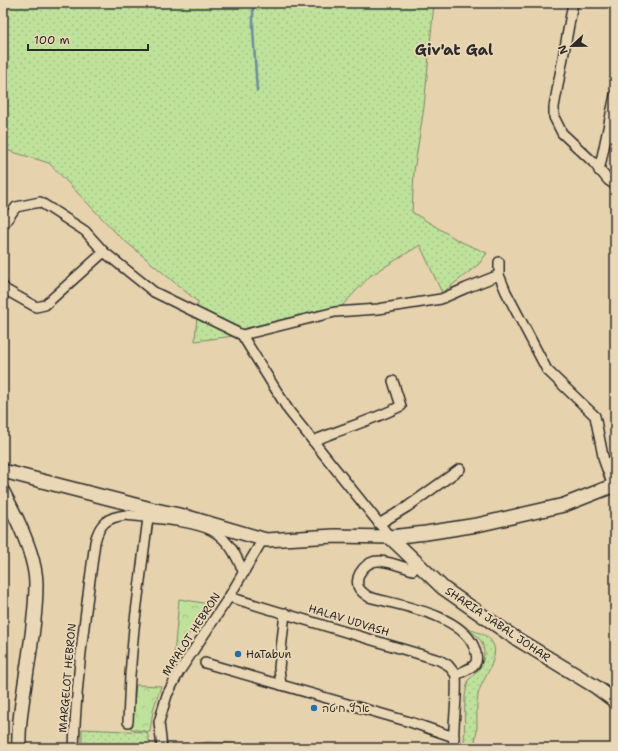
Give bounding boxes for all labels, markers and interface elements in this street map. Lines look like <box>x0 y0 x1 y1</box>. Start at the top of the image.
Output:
scale bar <box>28 26 148 52</box>
north arrow <box>552 26 592 66</box>
text: 100 m <box>34 32 70 48</box>
district label: Giv'at Gal <box>415 40 493 60</box>
text: N <box>554 42 572 56</box>
street label: SHARIA JABAL JOHAR <box>442 584 554 665</box>
street label: MA'ALOT HEBRON <box>159 590 224 679</box>
street label: HALAV UDVASH <box>307 601 391 640</box>
street label: MARGELOT HEBRON <box>55 623 80 733</box>
place label: HaTabun <box>246 647 292 662</box>
marker: HaTabun <box>233 649 243 659</box>
place label: ארץ חיטה <box>322 701 370 716</box>
marker: ארץ חיטה <box>309 703 319 713</box>

